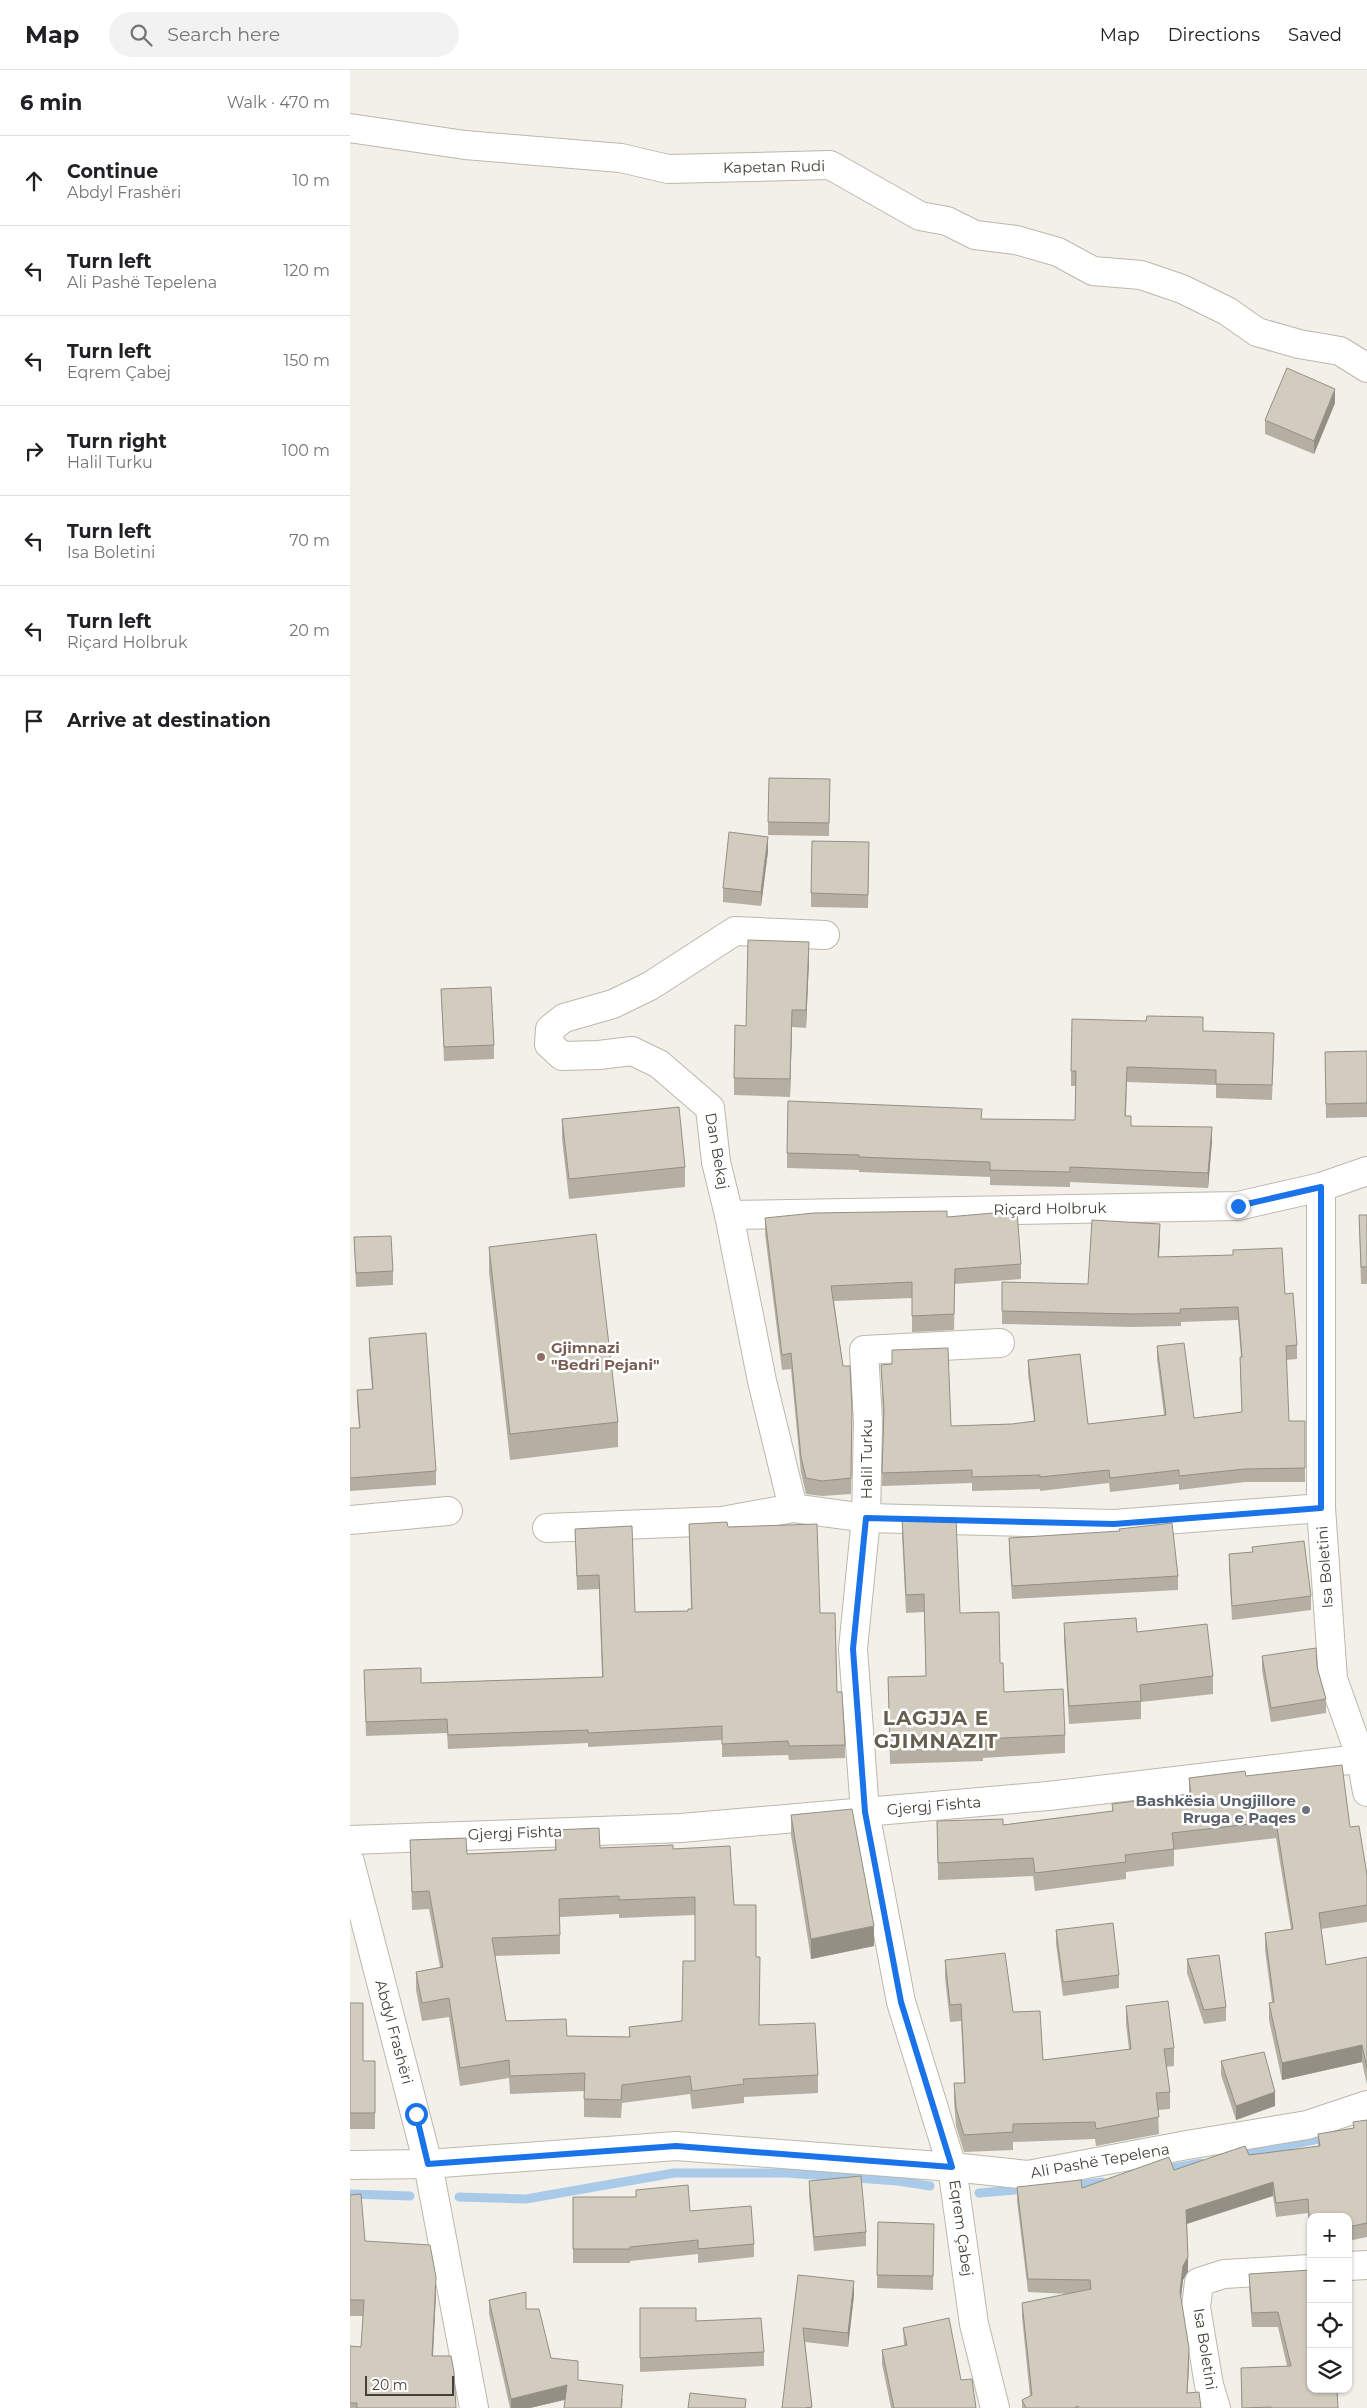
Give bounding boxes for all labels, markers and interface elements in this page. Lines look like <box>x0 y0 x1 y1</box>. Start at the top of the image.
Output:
search box <box>109 12 459 57</box>
text: Map <box>25 20 79 49</box>
icon: search <box>127 21 155 49</box>
text: Search here <box>167 23 280 46</box>
text: Map <box>1100 24 1140 46</box>
text: Directions <box>1168 24 1260 46</box>
text: Saved <box>1288 24 1342 46</box>
text: 6 min <box>20 90 82 115</box>
text: Walk · 470 m <box>227 93 330 112</box>
street label: Kapetan Rudi <box>723 156 825 177</box>
text: Continue <box>67 160 158 183</box>
icon: ahead <box>20 167 48 195</box>
text: 10 m <box>292 171 330 190</box>
text: Abdyl Frashëri <box>67 183 181 202</box>
text: Turn left <box>67 250 152 273</box>
icon: left <box>20 257 48 285</box>
text: 120 m <box>283 261 330 280</box>
text: Ali Pashë Tepelena <box>67 273 217 292</box>
text: Turn left <box>67 340 152 363</box>
icon: left <box>20 347 48 375</box>
text: 150 m <box>283 351 330 370</box>
text: Eqrem Çabej <box>67 363 171 382</box>
text: Turn right <box>67 430 167 453</box>
icon: right <box>20 437 48 465</box>
text: 100 m <box>282 441 330 460</box>
text: Halil Turku <box>67 453 153 472</box>
text: Turn left <box>67 520 152 543</box>
icon: left <box>20 527 48 555</box>
text: 70 m <box>289 531 330 550</box>
text: Isa Boletini <box>67 543 155 562</box>
text: Turn left <box>67 610 152 633</box>
icon: left <box>20 617 48 645</box>
text: 20 m <box>289 621 330 640</box>
text: Riçard Holbruk <box>67 633 188 652</box>
icon: arrive <box>20 707 48 735</box>
text: Arrive at destination <box>67 709 271 732</box>
street label: Dan Bekaj <box>701 1111 734 1191</box>
route end <box>1227 1195 1250 1218</box>
street label: Riçard Holbruk <box>993 1198 1107 1219</box>
place label: Gjimnazi "Bedri Pejani" <box>551 1338 660 1374</box>
marker: Gjimnazi "Bedri Pejani" <box>535 1351 547 1363</box>
street label: Halil Turku <box>857 1419 876 1499</box>
street label: Isa Boletini <box>1312 1525 1337 1609</box>
district label: LAGJJA E GJIMNAZIT <box>874 1706 998 1753</box>
place label: Bashkësia Ungjillore Rruga e Paqes <box>1135 1791 1296 1827</box>
street label: Gjergj Fishta <box>886 1792 982 1819</box>
marker: Bashkësia Ungjillore Rruga e Paqes <box>1300 1804 1312 1816</box>
street label: Gjergj Fishta <box>467 1821 563 1844</box>
street label: Abdyl Frashëri <box>371 1978 418 2086</box>
route start <box>405 2103 428 2126</box>
street label: Ali Pashë Tepelena <box>1029 2139 1171 2182</box>
street label: Eqrem Çabej <box>945 2178 978 2277</box>
map controls <box>1307 2213 1352 2393</box>
button: + <box>1307 2213 1352 2258</box>
button: − <box>1307 2258 1352 2303</box>
button: locate <box>1307 2303 1352 2348</box>
street label: Isa Boletini <box>1190 2307 1221 2391</box>
button: layers <box>1307 2348 1352 2393</box>
scale bar <box>365 2373 454 2396</box>
text: 20 m <box>372 2376 408 2394</box>

